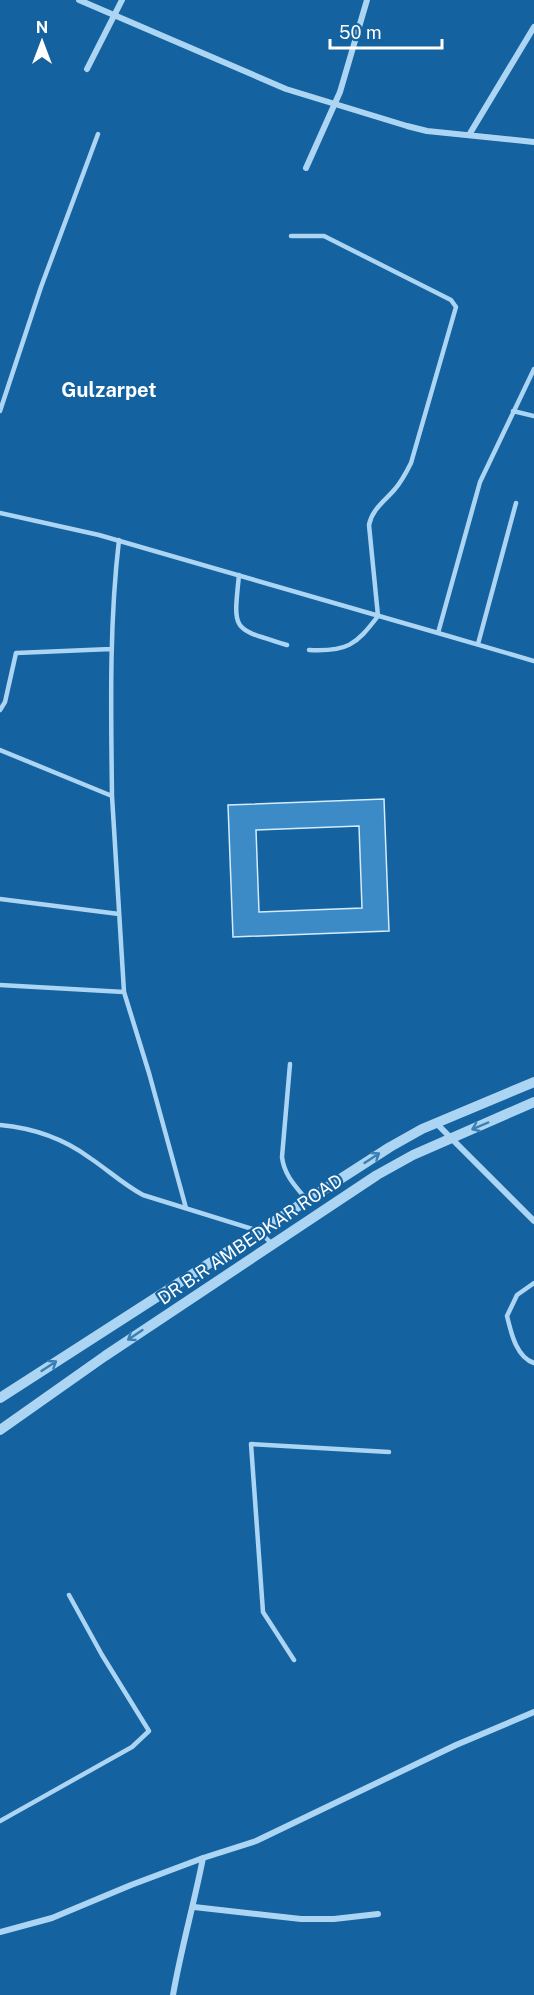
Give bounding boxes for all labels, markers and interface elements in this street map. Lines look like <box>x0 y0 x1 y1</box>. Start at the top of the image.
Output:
north arrow <box>12 12 72 72</box>
scale bar <box>330 12 442 50</box>
text: N <box>36 18 48 37</box>
text: 50 m <box>339 22 382 43</box>
district label: Gulzarpet <box>61 378 157 402</box>
one-way arrow <box>472 1120 490 1132</box>
one-way arrow <box>363 1152 380 1164</box>
street label: DR B.R AMBEDKAR ROAD <box>154 1169 346 1309</box>
one-way arrow <box>127 1330 144 1342</box>
one-way arrow <box>40 1360 57 1372</box>

